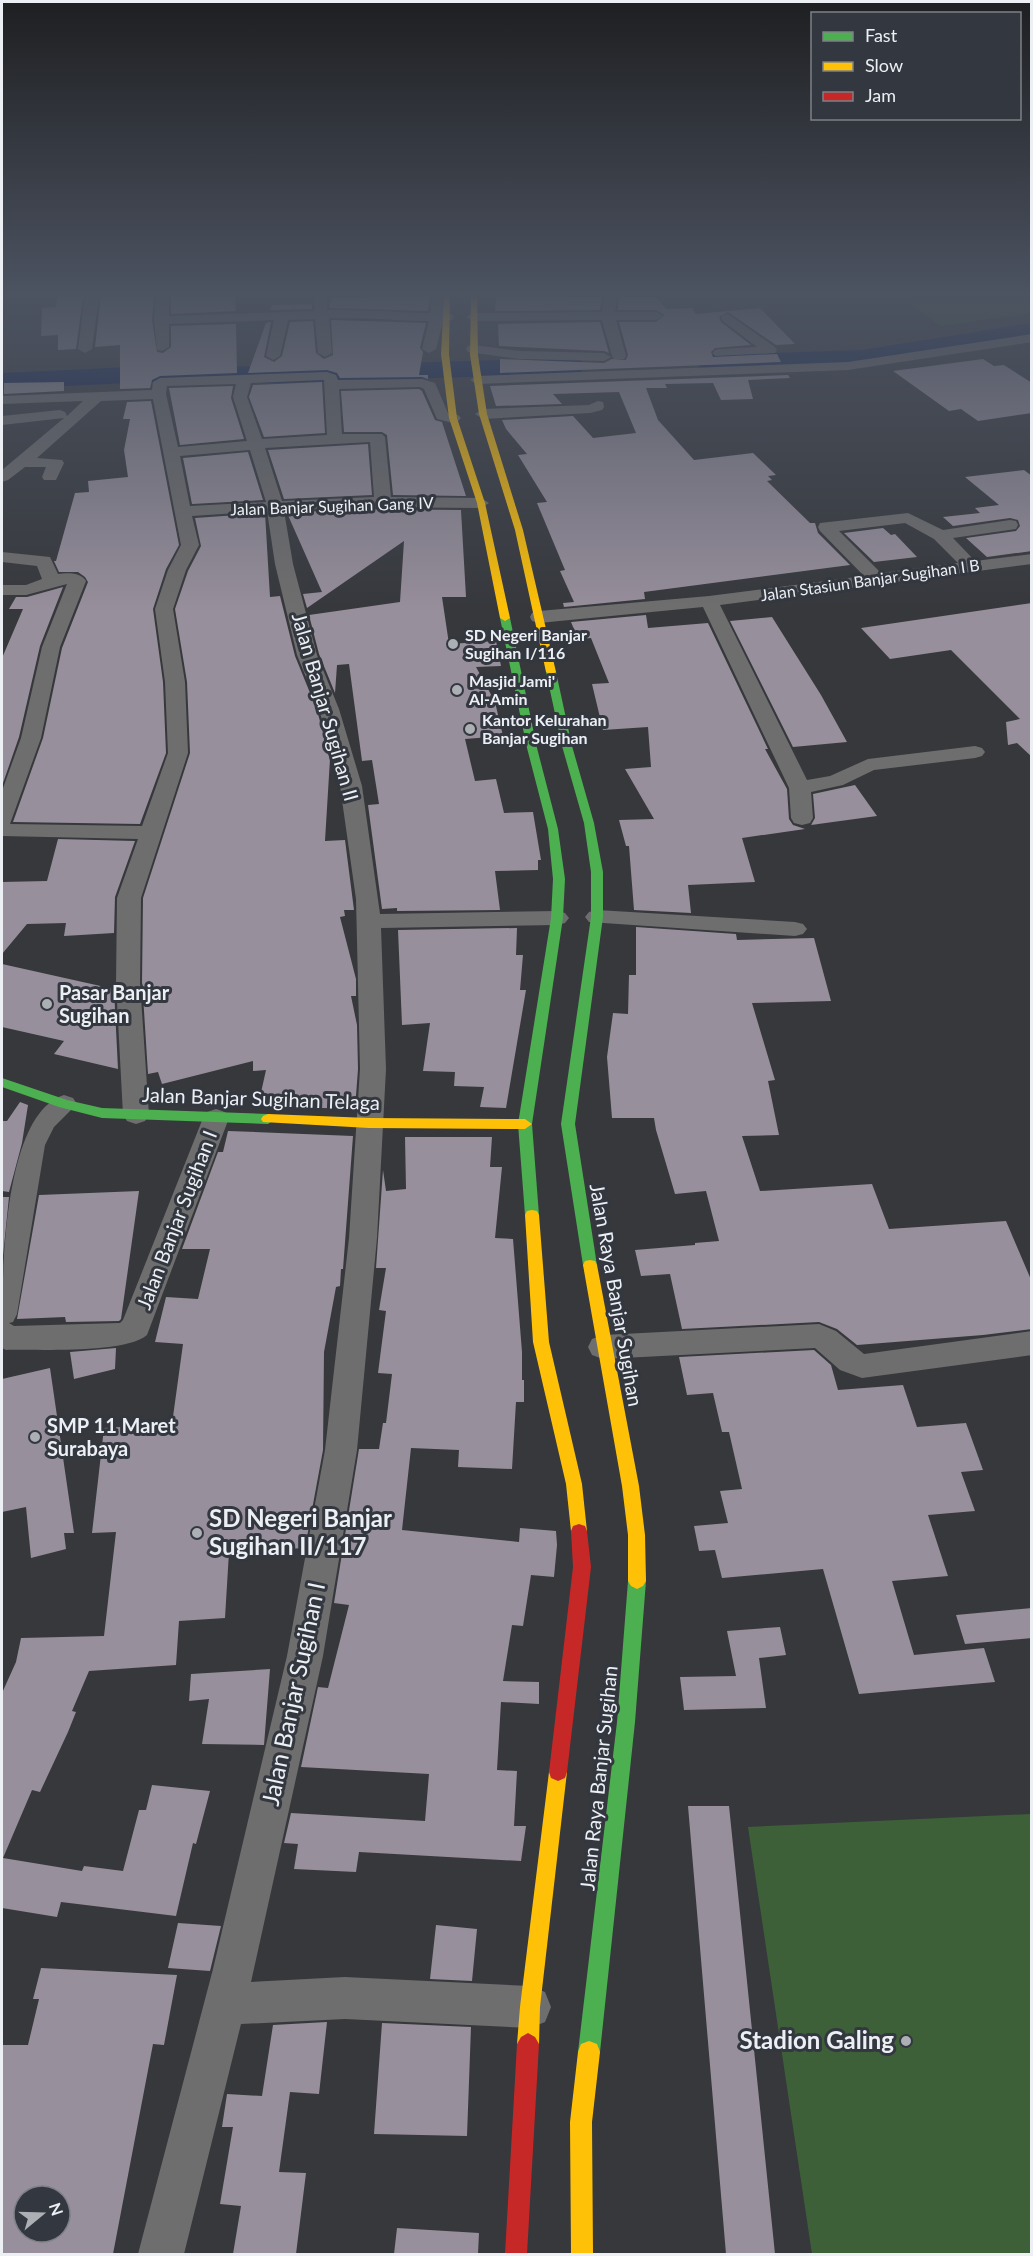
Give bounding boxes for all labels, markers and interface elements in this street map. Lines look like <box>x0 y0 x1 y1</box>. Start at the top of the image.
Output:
legend <box>811 12 1021 120</box>
text: Fast <box>865 24 898 46</box>
text: Slow <box>865 54 903 76</box>
text: Jam <box>865 84 896 106</box>
street label: Jalan Banjar Sugihan Gang IV <box>230 492 434 519</box>
street label: Jalan Stasiun Banjar Sugihan I B <box>759 555 981 604</box>
street label: Jalan Banjar Sugihan II <box>288 610 364 804</box>
place label: SD Negeri Banjar Sugihan I/116 <box>465 625 587 662</box>
marker: SD Negeri Banjar Sugihan I/116 <box>446 637 460 651</box>
place label: Masjid Jami' Al-Amin <box>468 671 555 708</box>
marker: Masjid Jami' Al-Amin <box>450 683 464 697</box>
place label: Kantor Kelurahan Banjar Sugihan <box>482 710 607 747</box>
marker: Kantor Kelurahan Banjar Sugihan <box>463 722 477 736</box>
place label: Pasar Banjar Sugihan <box>59 980 170 1027</box>
marker: Pasar Banjar Sugihan <box>40 997 54 1011</box>
street label: Jalan Banjar Sugihan Telaga <box>142 1082 380 1114</box>
street label: Jalan Banjar Sugihan I <box>131 1127 221 1312</box>
street label: Jalan Raya Banjar Sugihan <box>586 1181 648 1408</box>
place label: SMP 11 Maret Surabaya <box>47 1413 176 1460</box>
marker: SMP 11 Maret Surabaya <box>28 1430 42 1444</box>
place label: SD Negeri Banjar Sugihan II/117 <box>209 1503 392 1560</box>
marker: SD Negeri Banjar Sugihan II/117 <box>190 1526 204 1540</box>
street label: Jalan Banjar Sugihan I <box>255 1579 330 1808</box>
street label: Jalan Raya Banjar Sugihan <box>574 1664 622 1892</box>
place label: Stadion Galing <box>740 2025 894 2054</box>
marker: Stadion Galing <box>899 2034 913 2048</box>
north arrow <box>12 2184 72 2244</box>
text: N <box>46 2200 68 2218</box>

